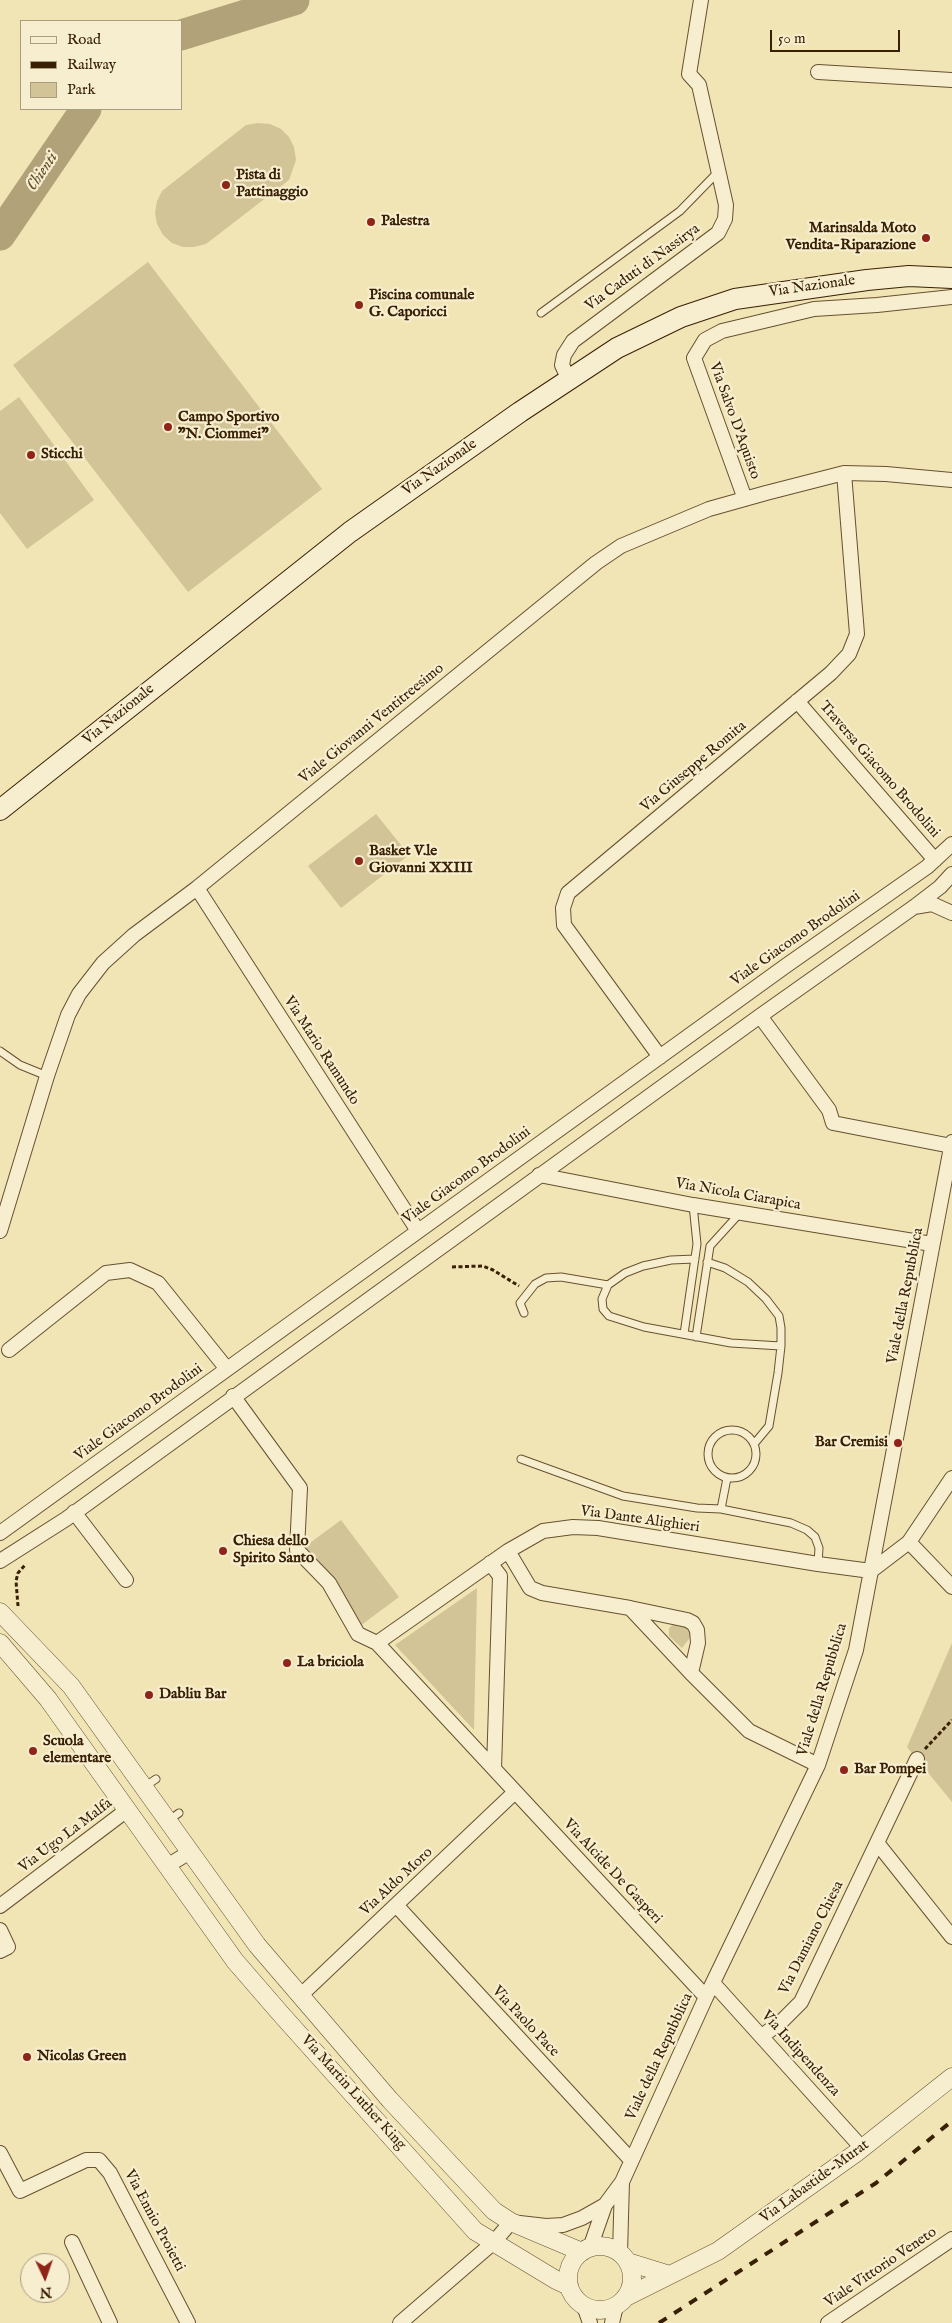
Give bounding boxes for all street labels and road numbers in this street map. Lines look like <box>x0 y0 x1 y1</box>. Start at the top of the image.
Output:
street label: Via Caduti di Nassirya <box>582 220 704 316</box>
street label: Via Nazionale <box>768 272 856 302</box>
street label: Via Salvo D'Aquisto <box>705 360 763 482</box>
street label: Via Nazionale <box>399 436 481 500</box>
street label: Viale Giovanni Ventitreesimo <box>296 660 448 788</box>
street label: Via Nazionale <box>80 681 158 749</box>
street label: Traversa Giacomo Brodolini <box>815 698 943 842</box>
street label: Via Giuseppe Romita <box>638 718 750 816</box>
street label: Viale Giacomo Brodolini <box>728 887 864 991</box>
street label: Via Mario Ramundo <box>279 993 363 1109</box>
street label: Viale Giacomo Brodolini <box>399 1123 535 1229</box>
street label: Via Nicola Ciarapica <box>674 1175 802 1215</box>
street label: Viale della Repubblica <box>884 1226 928 1366</box>
street label: Viale Giacomo Brodolini <box>71 1360 207 1466</box>
street label: Via Dante Alighieri <box>579 1503 701 1537</box>
street label: Viale della Repubblica <box>794 1621 852 1759</box>
street label: Via Ugo La Malfa <box>16 1795 116 1877</box>
street label: Via Alcide De Gasperi <box>559 1816 665 1928</box>
street label: Via Aldo Moro <box>357 1844 437 1920</box>
street label: Via Damiano Chiesa <box>776 1878 848 1998</box>
street label: Via Paolo Pace <box>488 1983 562 2061</box>
street label: Viale della Repubblica <box>623 1990 697 2124</box>
street label: Via Indipendenza <box>757 2007 843 2101</box>
street label: Via Martin Luther King <box>297 2032 409 2154</box>
street label: Via Labastide-Murat <box>757 2136 873 2228</box>
street label: Via Ennio Proietti <box>120 2167 188 2275</box>
street label: Viale Vittorio Veneto <box>822 2224 940 2312</box>

